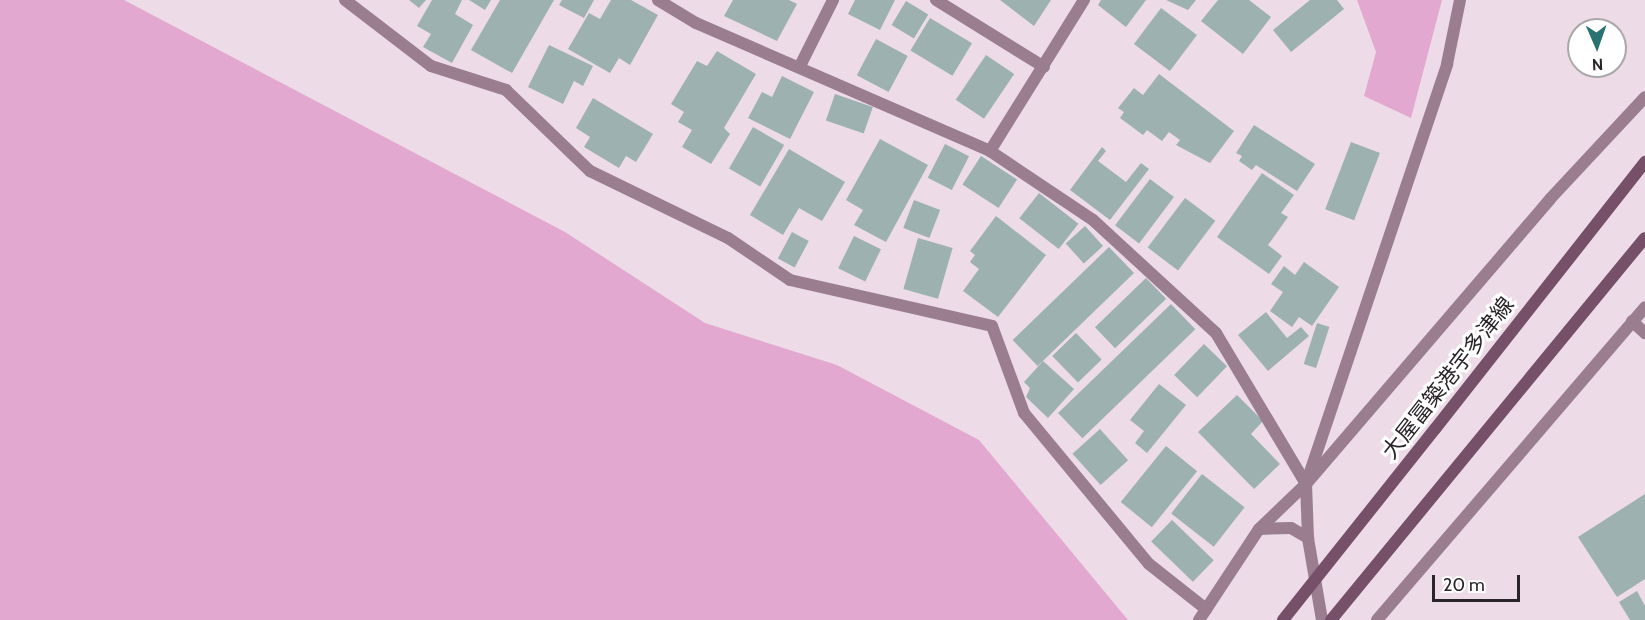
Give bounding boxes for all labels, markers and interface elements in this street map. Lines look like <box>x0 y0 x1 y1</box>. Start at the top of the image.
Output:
north arrow <box>1567 18 1627 78</box>
text: N <box>1592 55 1604 74</box>
street label: 大屋冨築港宇多津線 <box>1377 292 1519 464</box>
scale bar <box>1435 563 1524 601</box>
text: 20 m <box>1443 574 1485 596</box>

